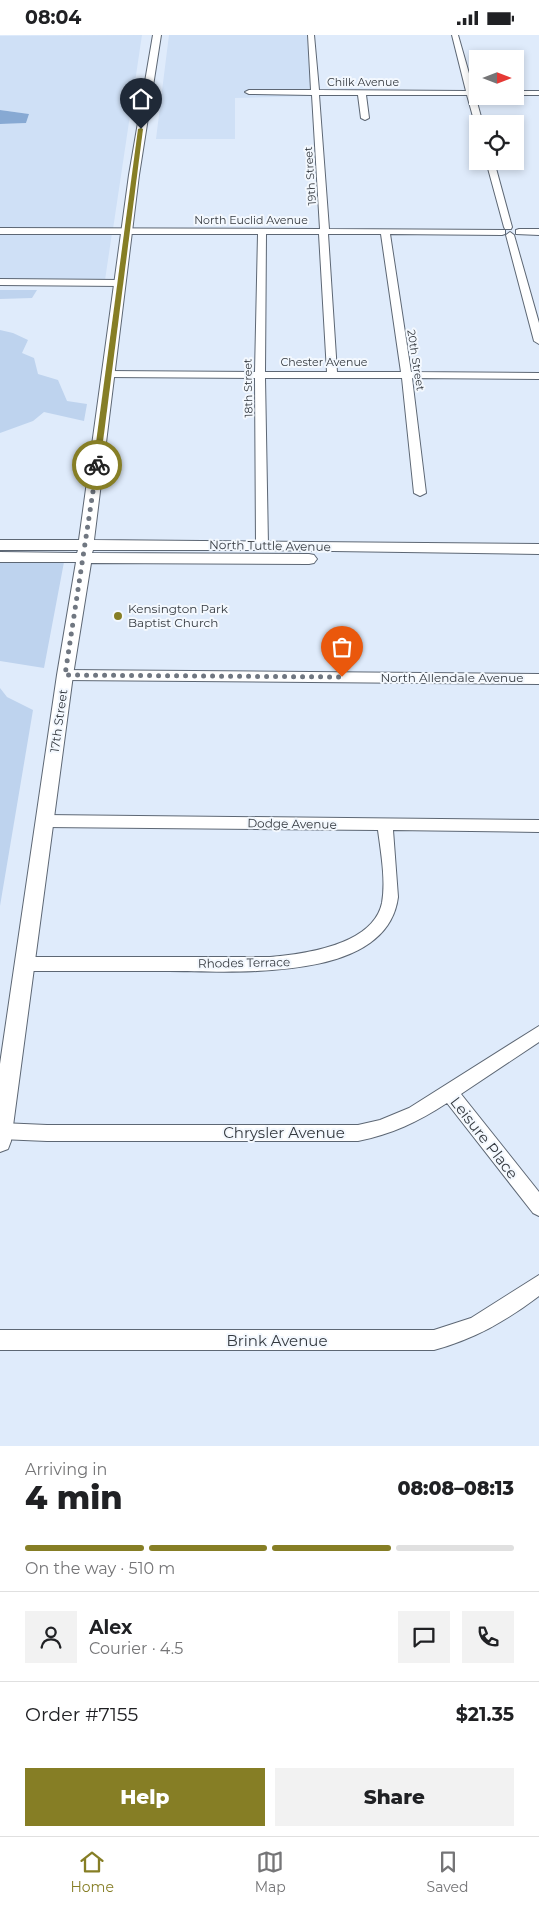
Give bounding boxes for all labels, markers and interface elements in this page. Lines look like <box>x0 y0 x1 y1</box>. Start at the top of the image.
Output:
text: 08:04 <box>25 6 81 29</box>
north arrow <box>469 50 524 105</box>
map controls <box>469 50 524 170</box>
street label: Chilk Avenue <box>327 75 399 89</box>
pin <box>120 78 162 129</box>
icon: home <box>127 85 155 113</box>
button: locate <box>469 115 524 170</box>
street label: 19th Street <box>301 146 319 206</box>
street label: North Euclid Avenue <box>194 213 308 227</box>
street label: 20th Street <box>404 328 428 392</box>
street label: Chester Avenue <box>281 355 368 369</box>
street label: 18th Street <box>240 358 256 418</box>
courier <box>72 440 122 490</box>
icon: bike <box>83 451 111 479</box>
street label: North Tuttle Avenue <box>209 537 331 554</box>
place label: Kensington Park Baptist Church <box>128 601 229 630</box>
marker: Kensington Park Baptist Church <box>112 610 124 622</box>
pin <box>321 626 363 677</box>
icon: bag <box>328 633 356 661</box>
street label: North Allendale Avenue <box>381 670 523 685</box>
street label: 17th Street <box>47 688 70 753</box>
street label: Dodge Avenue <box>247 815 337 832</box>
street label: Rhodes Terrace <box>198 954 290 971</box>
street label: Leisure Place <box>446 1093 522 1183</box>
street label: Chrysler Avenue <box>223 1123 345 1142</box>
street label: Brink Avenue <box>227 1331 327 1350</box>
text: Arriving in <box>25 1460 107 1479</box>
text: 08:08–08:13 <box>397 1477 514 1500</box>
text: 4 min <box>25 1478 122 1517</box>
text: On the way · 510 m <box>25 1559 175 1578</box>
button: person <box>25 1611 77 1663</box>
button: chat <box>398 1611 450 1663</box>
button: phone <box>462 1611 514 1663</box>
text: Alex <box>89 1616 132 1639</box>
text: Courier · 4.5 <box>89 1639 183 1658</box>
text: Order #7155 <box>25 1703 138 1726</box>
text: $21.35 <box>456 1703 514 1726</box>
button: Help <box>25 1768 265 1826</box>
button: Share <box>275 1768 514 1826</box>
tab: Home <box>70 1848 114 1896</box>
tab: Map <box>255 1848 286 1896</box>
tab: Saved <box>427 1848 469 1896</box>

